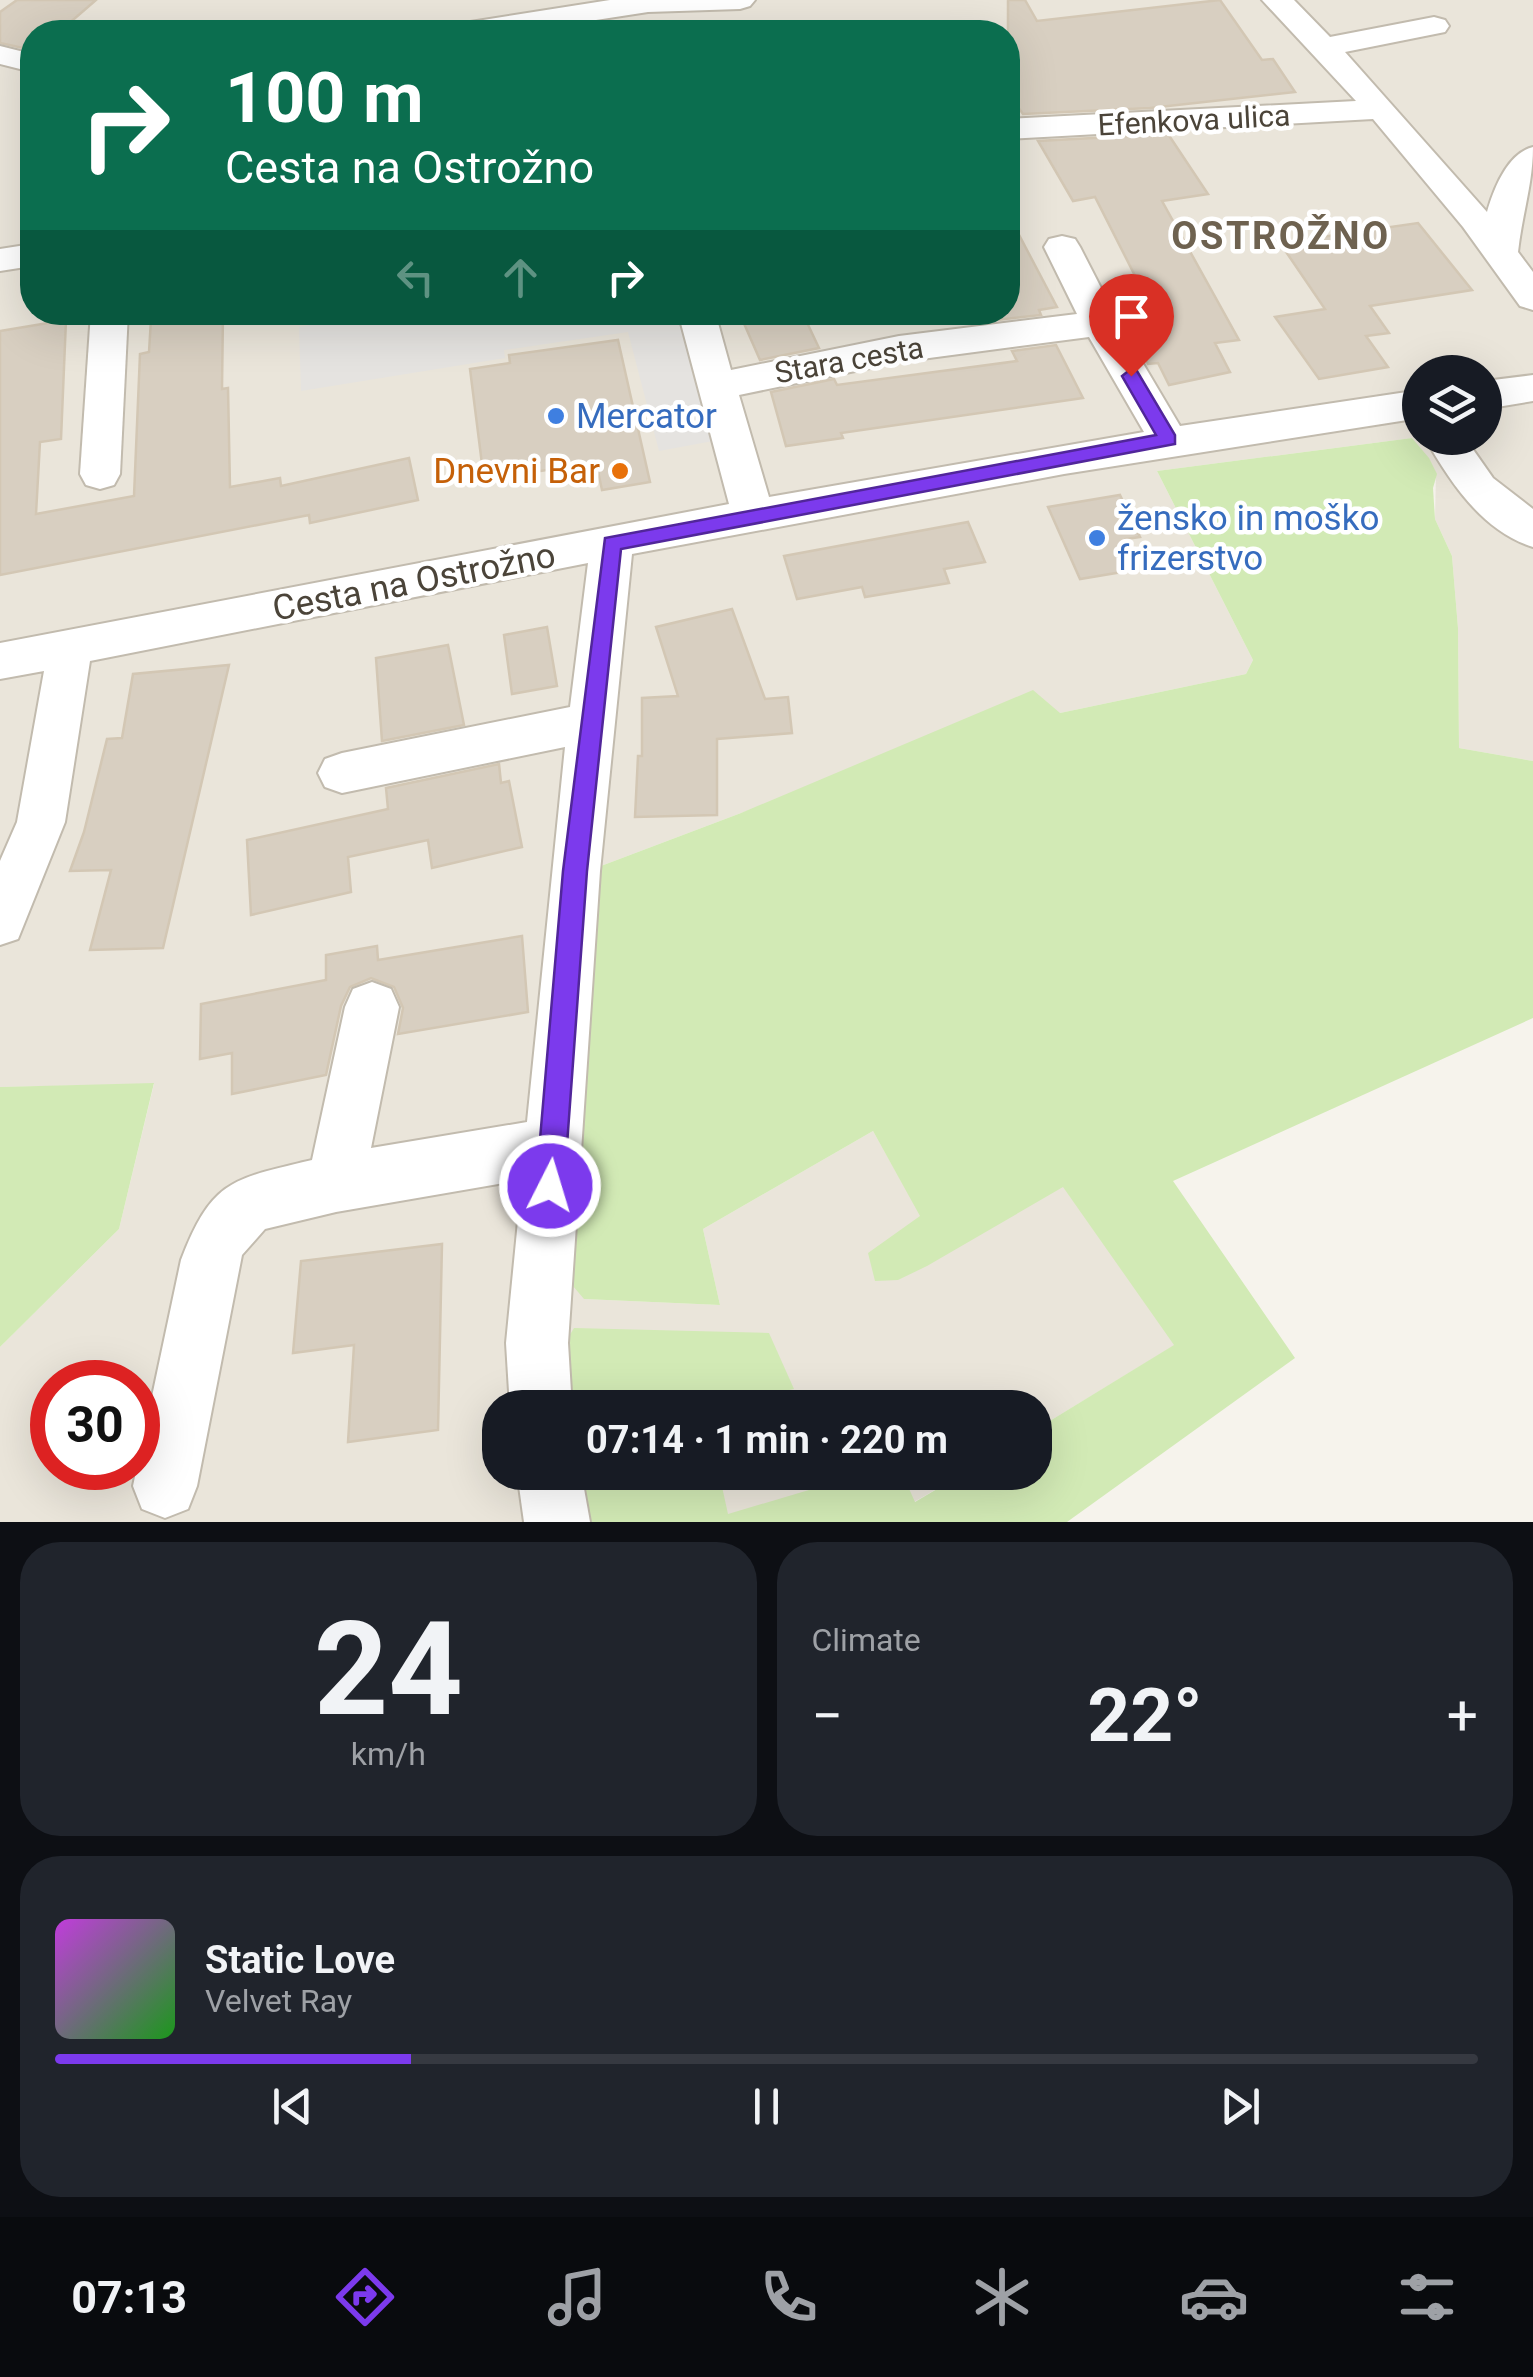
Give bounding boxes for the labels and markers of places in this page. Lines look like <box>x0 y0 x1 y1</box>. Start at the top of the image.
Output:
pin <box>1089 274 1174 377</box>
place label: Mercator <box>576 396 717 437</box>
marker: Mercator <box>545 405 567 427</box>
place label: Dnevni Bar <box>433 451 600 492</box>
marker: Dnevni Bar <box>609 460 631 482</box>
place label: žensko in moško frizerstvo <box>1117 498 1379 579</box>
marker: žensko in moško frizerstvo <box>1086 527 1108 549</box>

